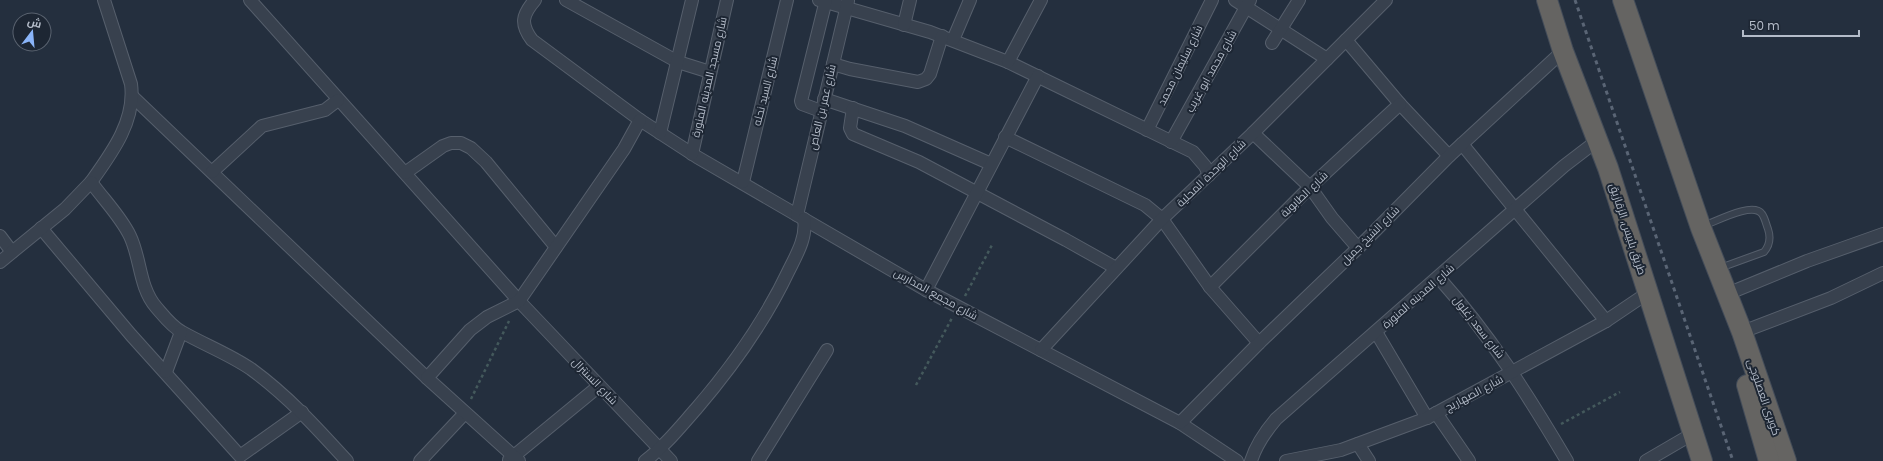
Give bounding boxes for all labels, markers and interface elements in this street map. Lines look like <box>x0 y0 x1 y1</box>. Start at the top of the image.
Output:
north arrow <box>12 12 52 52</box>
scale bar <box>1743 12 1859 38</box>
text: ش <box>26 13 44 32</box>
street label: شارع مسجد المدينه المنورة <box>687 15 731 139</box>
text: 50 m <box>1749 17 1780 34</box>
street label: شارع سليمان محمد <box>1154 22 1206 108</box>
street label: شارع محمد ابو غريب <box>1182 27 1240 115</box>
street label: شارع السيد نحله <box>749 55 781 127</box>
street label: شارع عمر بن العاص <box>804 63 840 151</box>
street label: شارع الوحدة المحلية <box>1173 136 1249 210</box>
street label: شارع الطابونة <box>1277 167 1331 221</box>
street label: طريق بلبيس, الزقازيق <box>1606 181 1650 277</box>
street label: شارع الشيخ جميل <box>1337 202 1403 268</box>
street label: شارع المدينه المنورة <box>1378 260 1458 332</box>
street label: شارع مجمع المدارس <box>891 264 981 324</box>
street label: شارع سعد زغلول <box>1449 292 1509 362</box>
street label: شارع السنترال <box>568 354 622 408</box>
street label: كوبرى العصلوجى <box>1743 356 1785 438</box>
street label: شارع الصهاريج <box>1442 371 1506 415</box>

